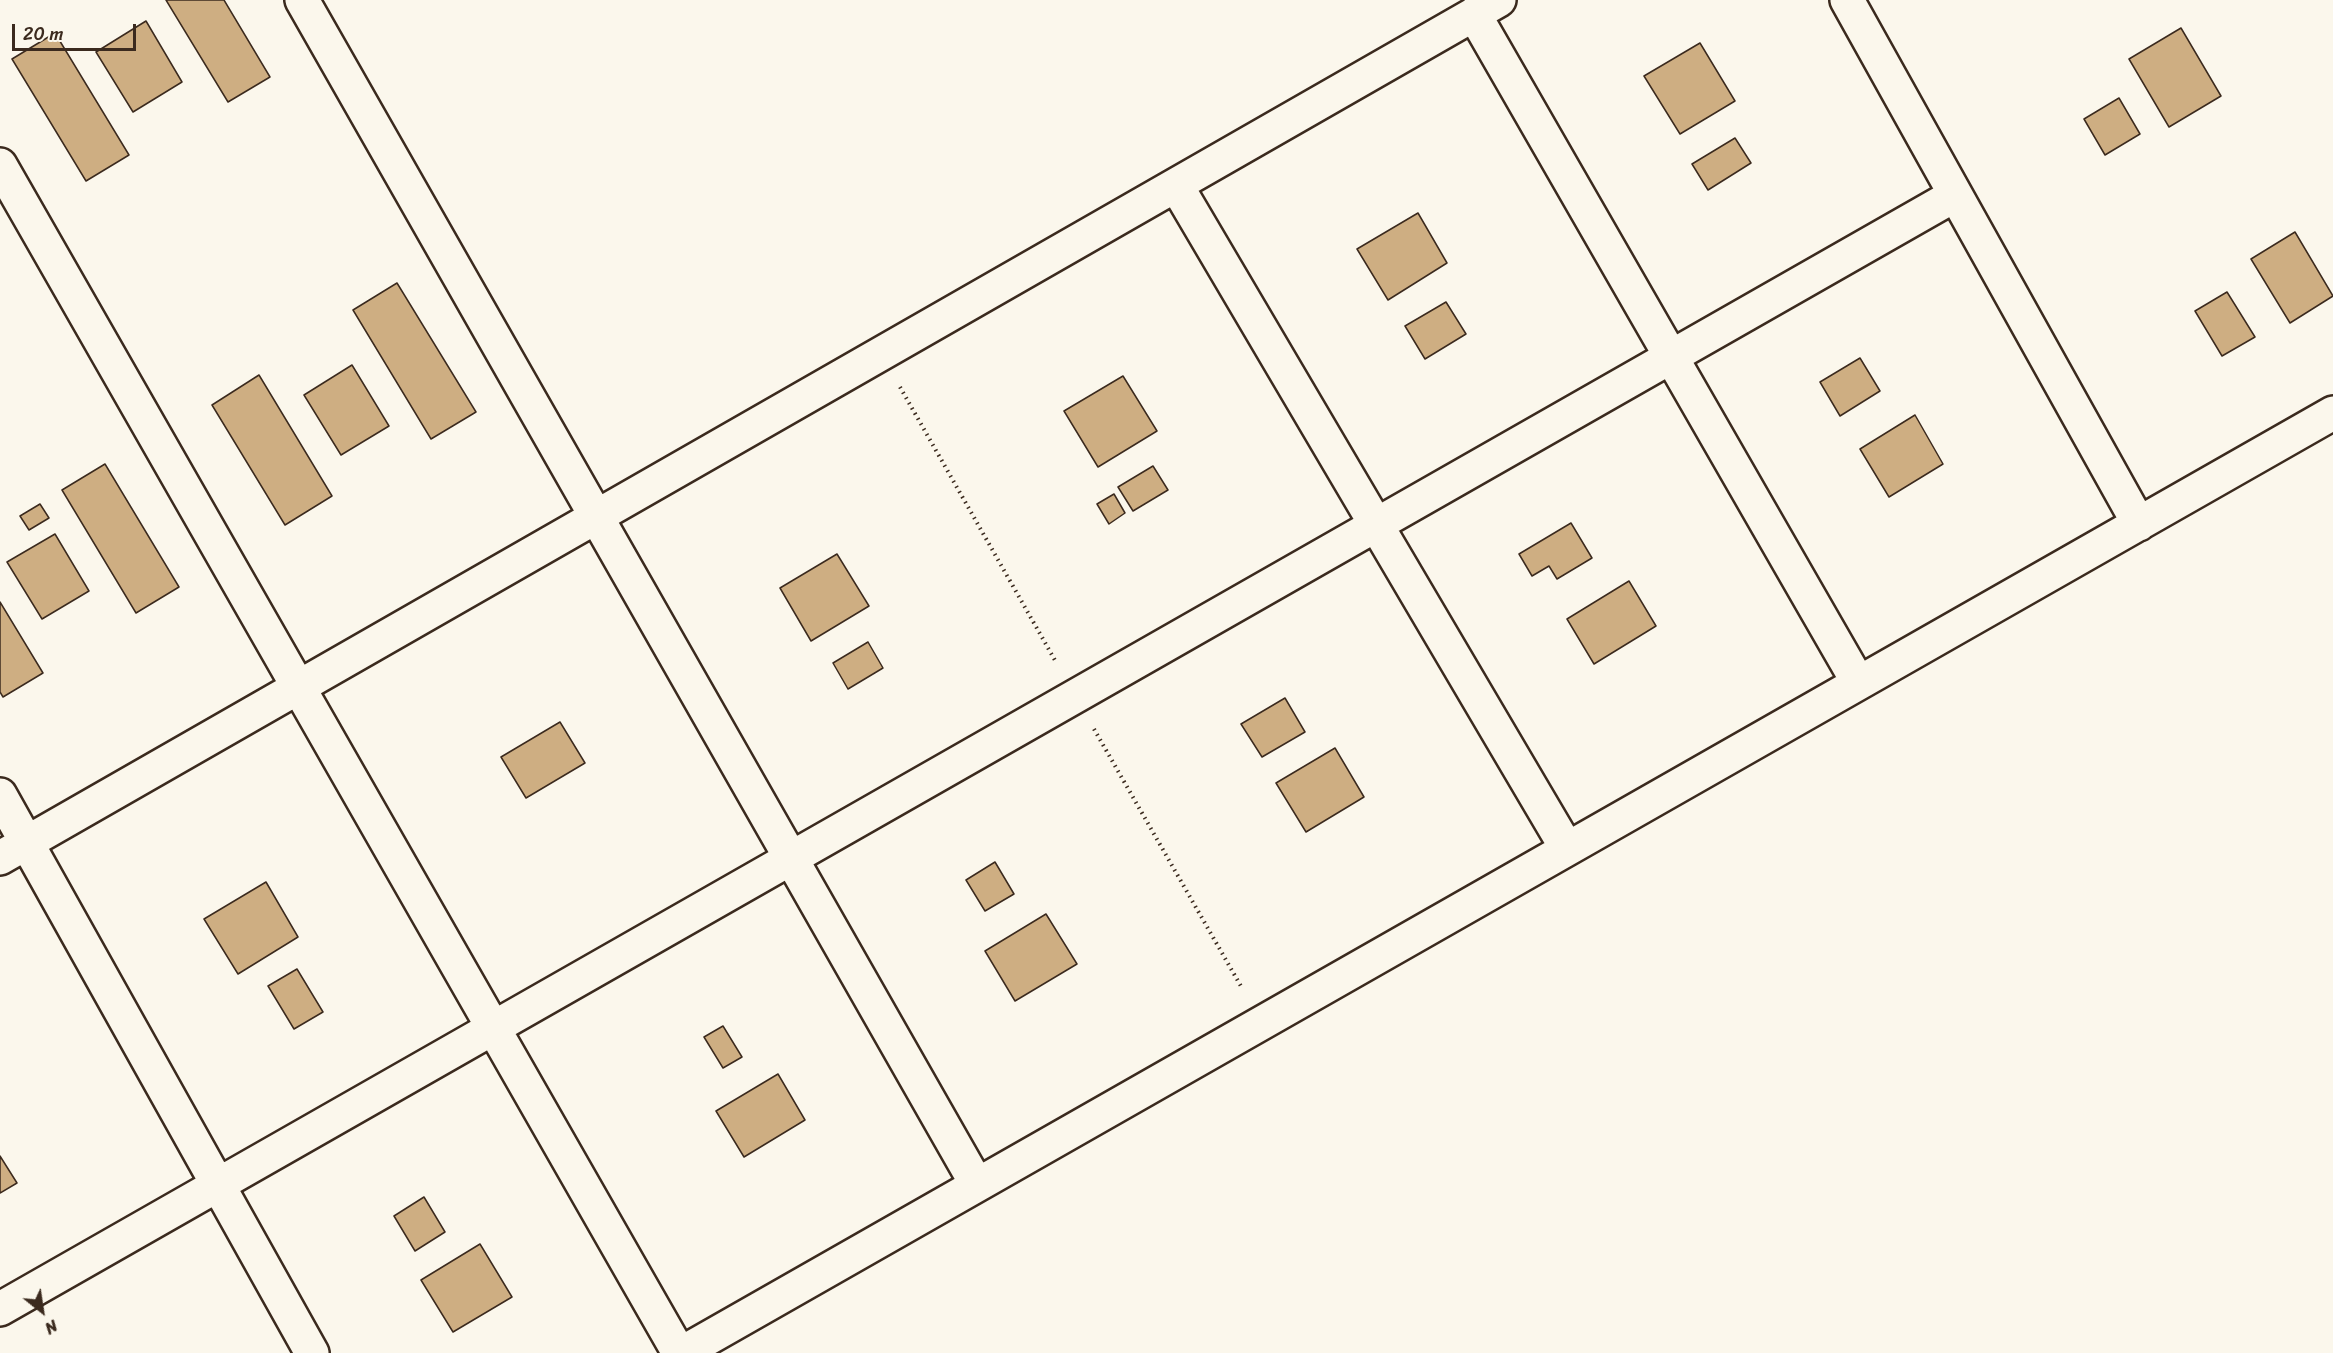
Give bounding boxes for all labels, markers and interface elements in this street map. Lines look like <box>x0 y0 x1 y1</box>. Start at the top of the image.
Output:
scale bar <box>15 12 140 50</box>
text: 20 m <box>23 18 63 50</box>
north arrow <box>12 1281 72 1341</box>
text: N <box>39 1312 63 1342</box>

